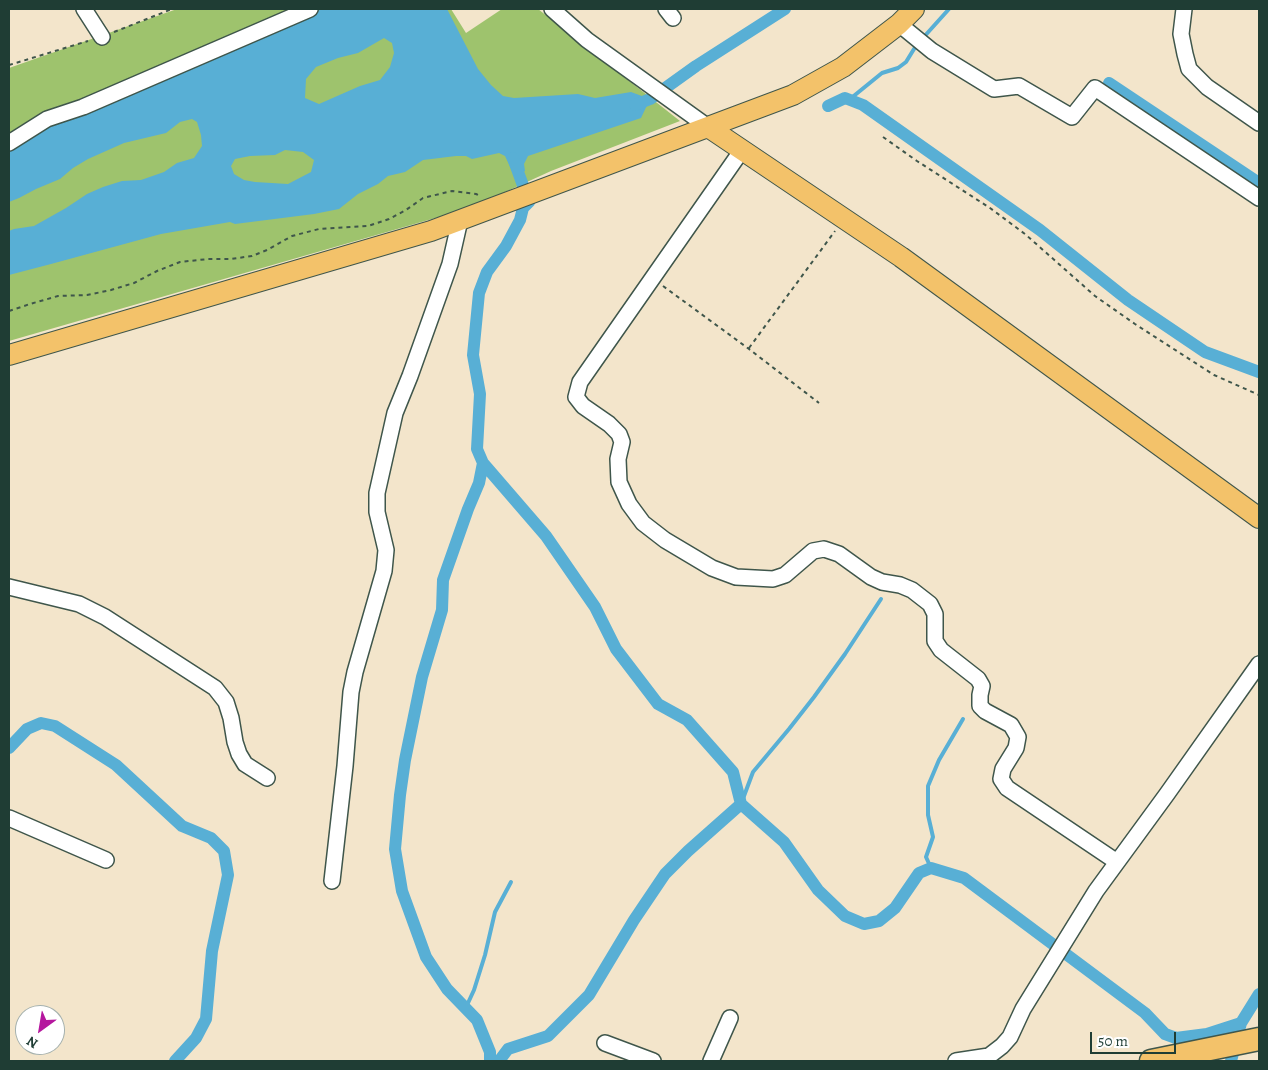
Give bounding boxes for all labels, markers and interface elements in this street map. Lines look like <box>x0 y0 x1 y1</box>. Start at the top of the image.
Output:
north arrow <box>15 1005 65 1055</box>
scale bar <box>1093 1022 1179 1054</box>
text: 50 m <box>1098 1031 1128 1051</box>
text: N <box>23 1032 42 1053</box>

